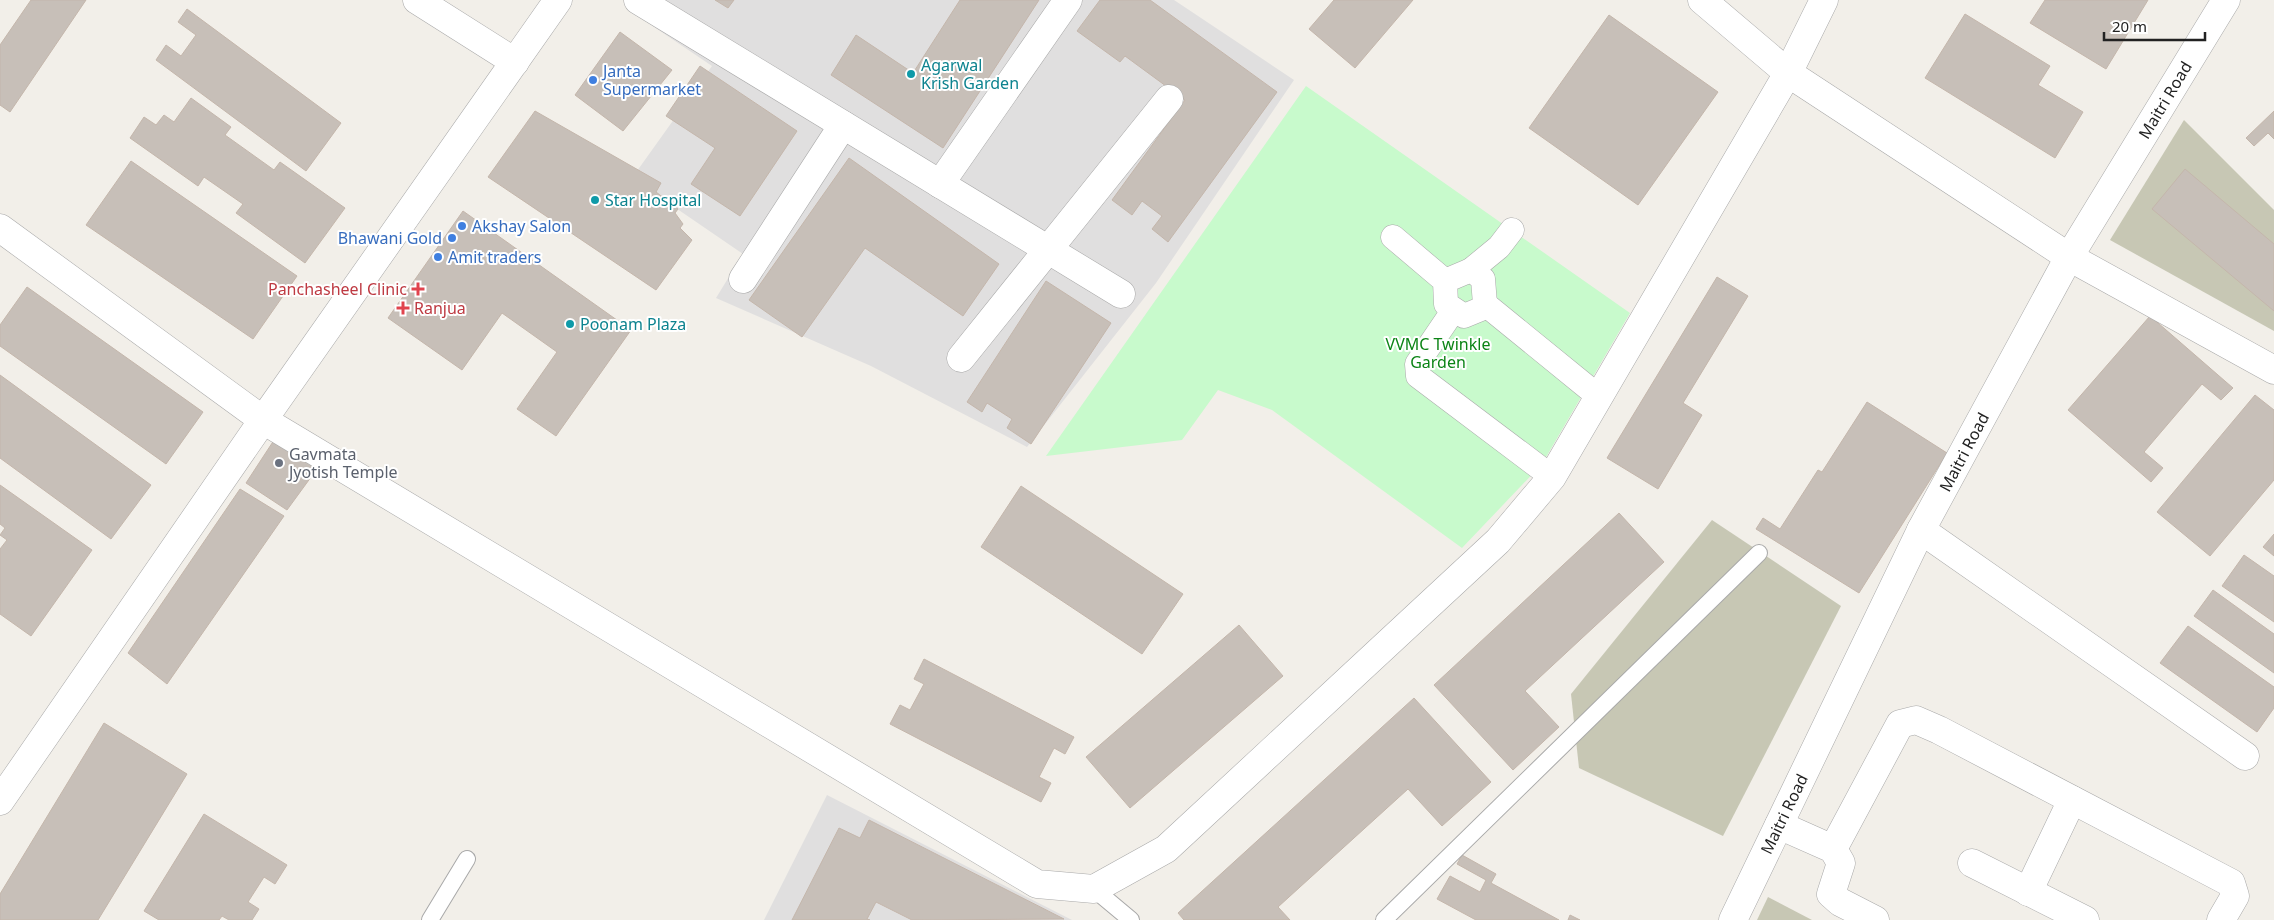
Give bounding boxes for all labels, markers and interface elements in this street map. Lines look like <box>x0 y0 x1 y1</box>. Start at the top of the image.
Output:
scale bar <box>2104 10 2205 42</box>
text: 20 m <box>2112 16 2147 36</box>
place label: Agarwal Krish Garden <box>921 54 1019 94</box>
street label: Maitri Road <box>2133 57 2197 143</box>
place label: Janta Supermarket <box>601 60 701 100</box>
marker: Agarwal Krish Garden <box>905 68 917 80</box>
marker: Janta Supermarket <box>587 74 599 86</box>
place label: Star Hospital <box>605 189 701 211</box>
marker: Star Hospital <box>589 194 601 206</box>
place label: Akshay Salon <box>472 215 571 237</box>
marker: Akshay Salon <box>456 220 468 232</box>
place label: Bhawani Gold <box>338 227 442 249</box>
marker: Bhawani Gold <box>446 232 458 244</box>
place label: Amit traders <box>448 246 541 268</box>
marker: Amit traders <box>432 251 444 263</box>
place label: Panchasheel Clinic <box>268 278 407 300</box>
marker: Panchasheel Clinic <box>411 282 425 296</box>
place label: Ranjua <box>414 297 466 319</box>
marker: Ranjua <box>396 301 410 315</box>
place label: Poonam Plaza <box>580 313 686 335</box>
marker: Poonam Plaza <box>564 318 576 330</box>
park label: VVMC Twinkle Garden <box>1386 333 1490 373</box>
street label: Maitri Road <box>1934 409 1994 495</box>
place label: Gavmata Jyotish Temple <box>287 443 398 483</box>
marker: Gavmata Jyotish Temple <box>273 457 285 469</box>
street label: Maitri Road <box>1755 770 1813 858</box>

